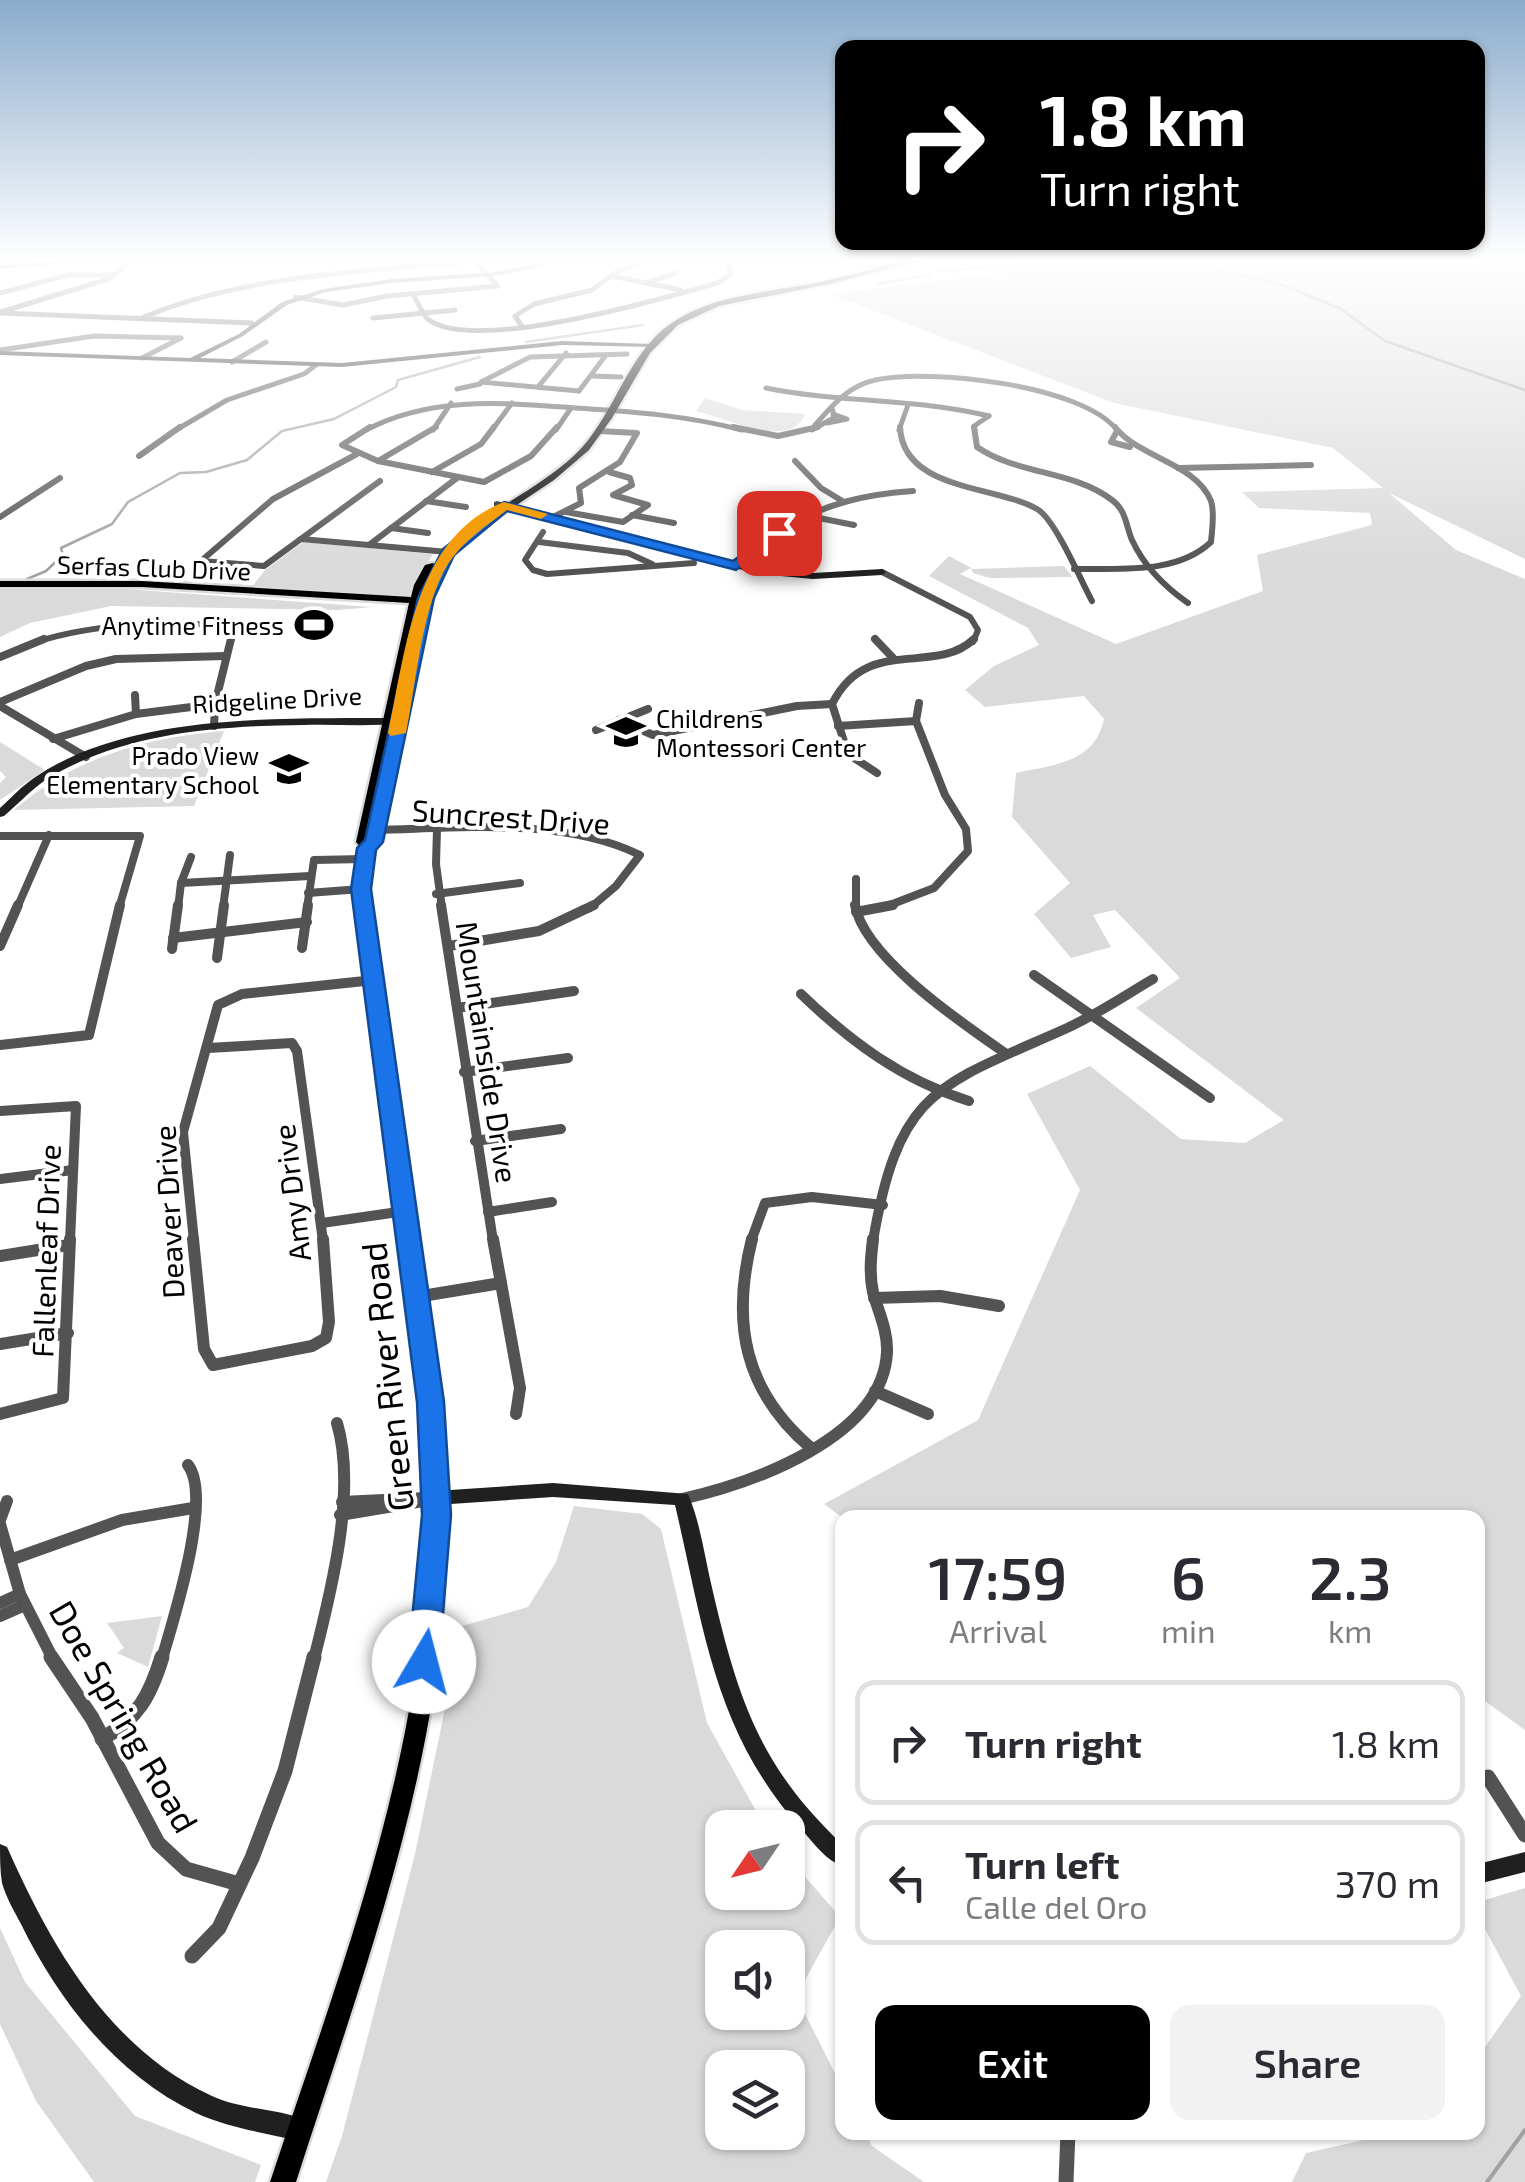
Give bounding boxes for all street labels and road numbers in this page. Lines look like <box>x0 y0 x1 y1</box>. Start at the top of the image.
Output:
street label: Serfas Club Drive <box>56 549 252 585</box>
street label: Ridgeline Drive <box>191 680 363 718</box>
street label: Suncrest Drive <box>411 791 611 841</box>
street label: Mountainside Drive <box>450 919 526 1185</box>
street label: Amy Drive <box>265 1122 317 1264</box>
street label: Deaver Drive <box>145 1124 191 1300</box>
street label: Fallenleaf Drive <box>23 1144 67 1358</box>
street label: Green River Road <box>351 1240 421 1514</box>
street label: Doe Spring Road <box>42 1593 208 1839</box>

